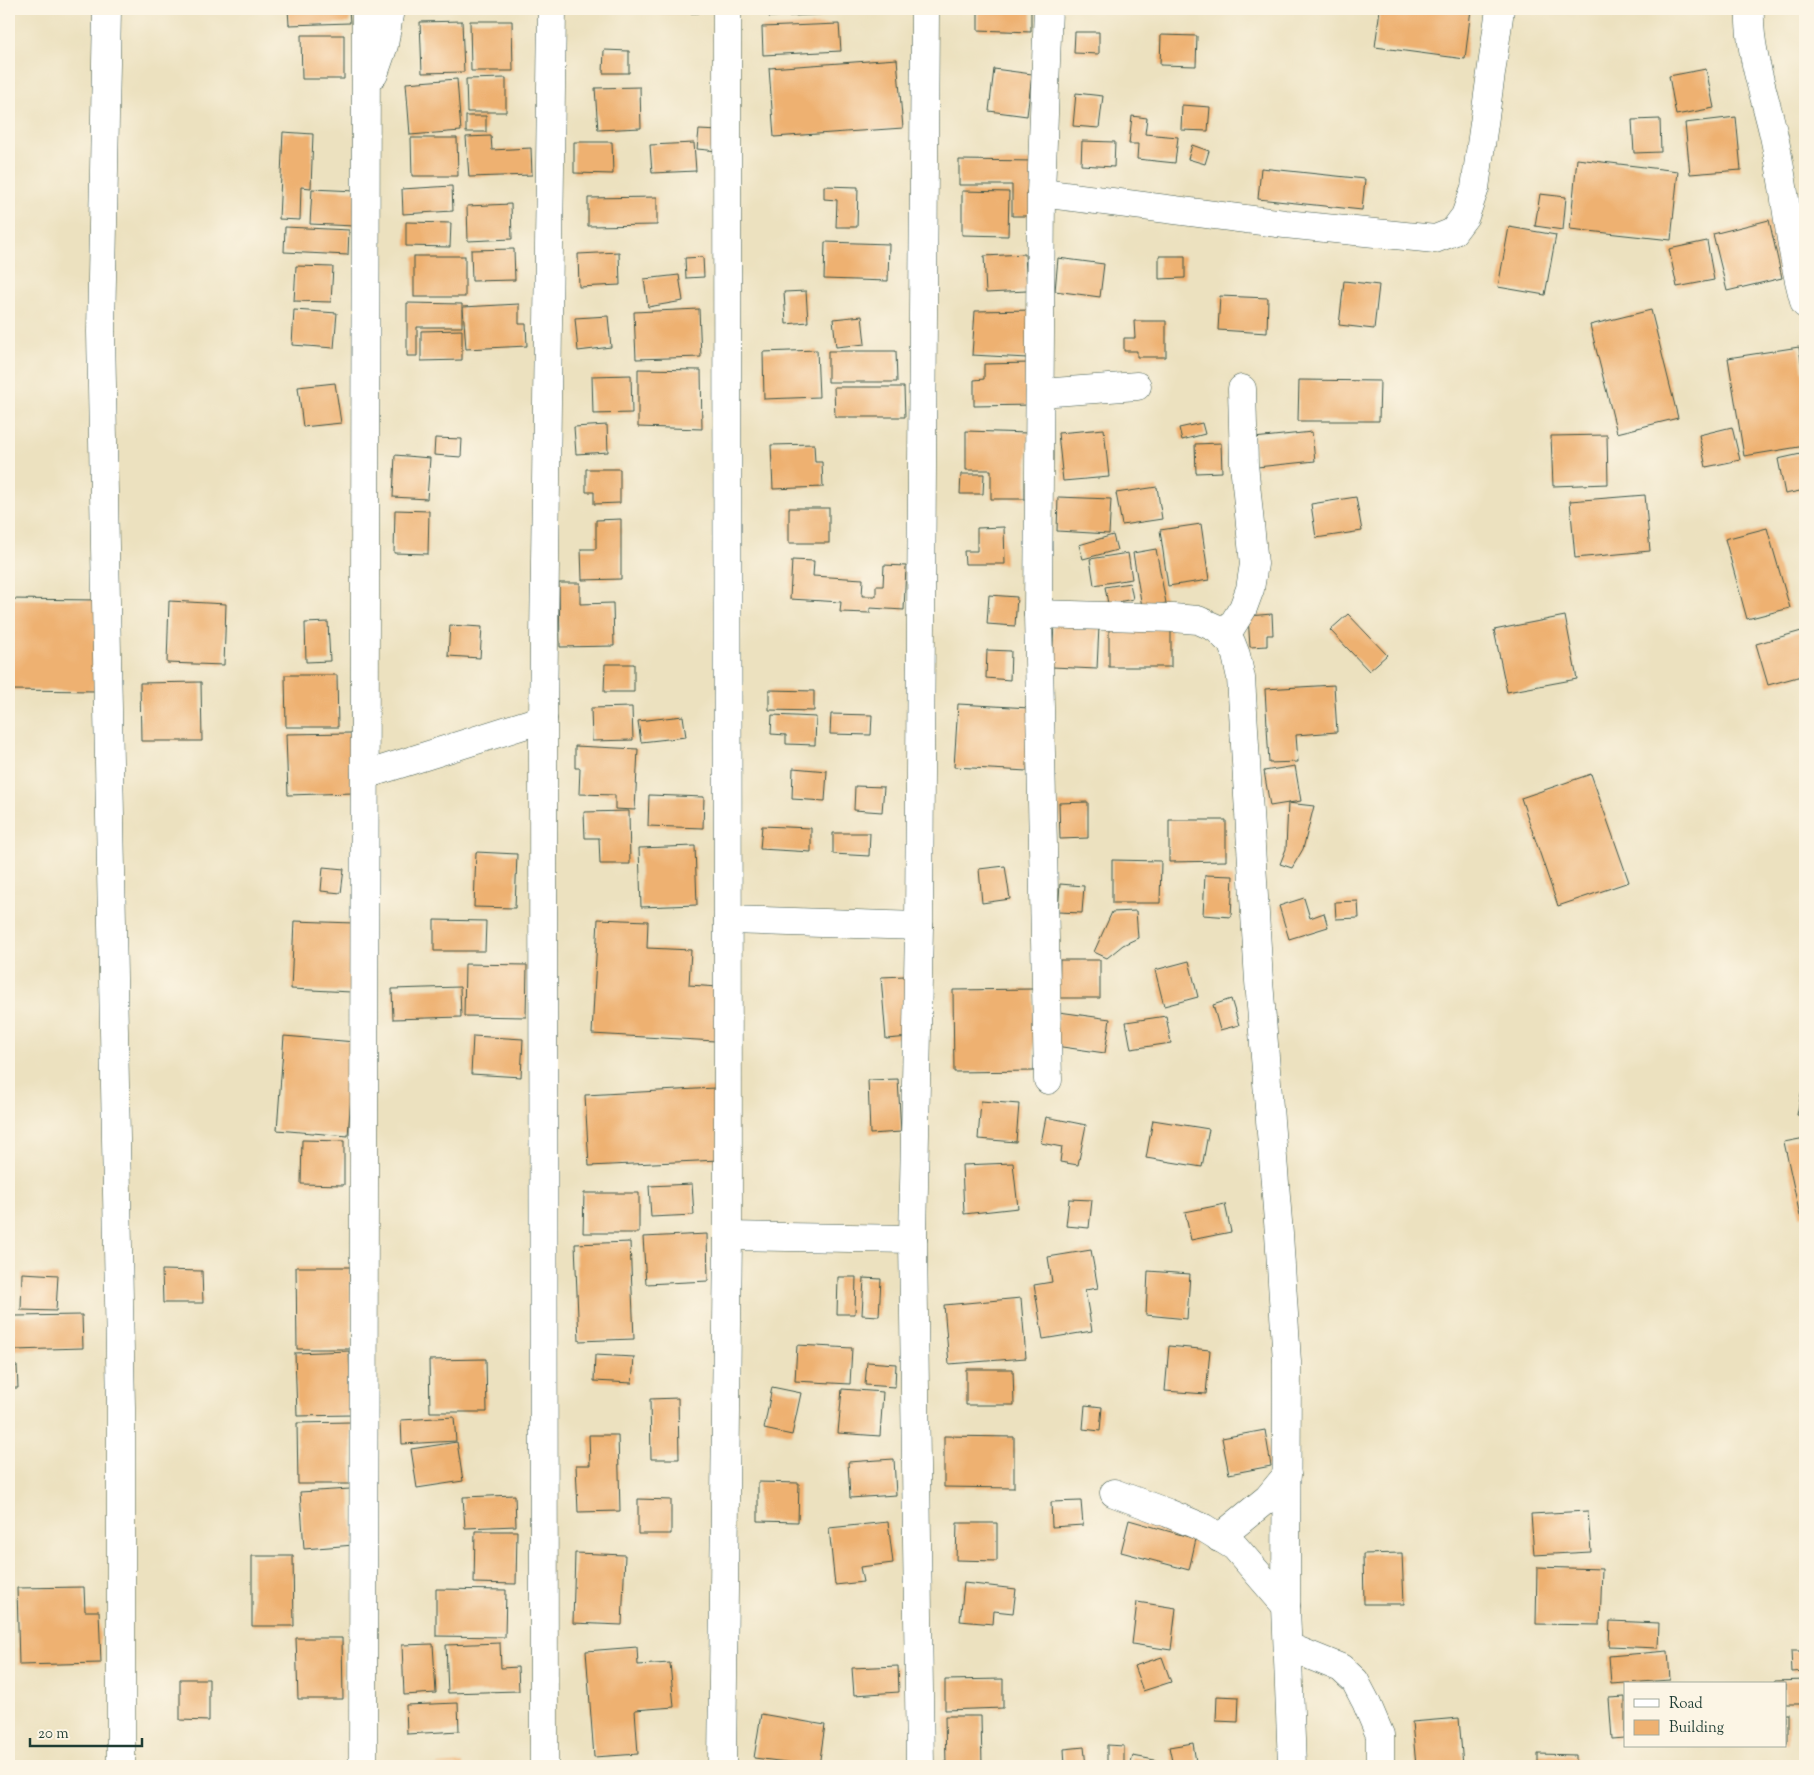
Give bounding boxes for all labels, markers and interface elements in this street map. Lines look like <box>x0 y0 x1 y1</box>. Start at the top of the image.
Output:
legend <box>1624 1682 1786 1748</box>
text: Road <box>1669 1694 1703 1715</box>
scale bar <box>30 1715 142 1747</box>
text: Building <box>1669 1718 1724 1739</box>
text: 20 m <box>38 1724 69 1745</box>

